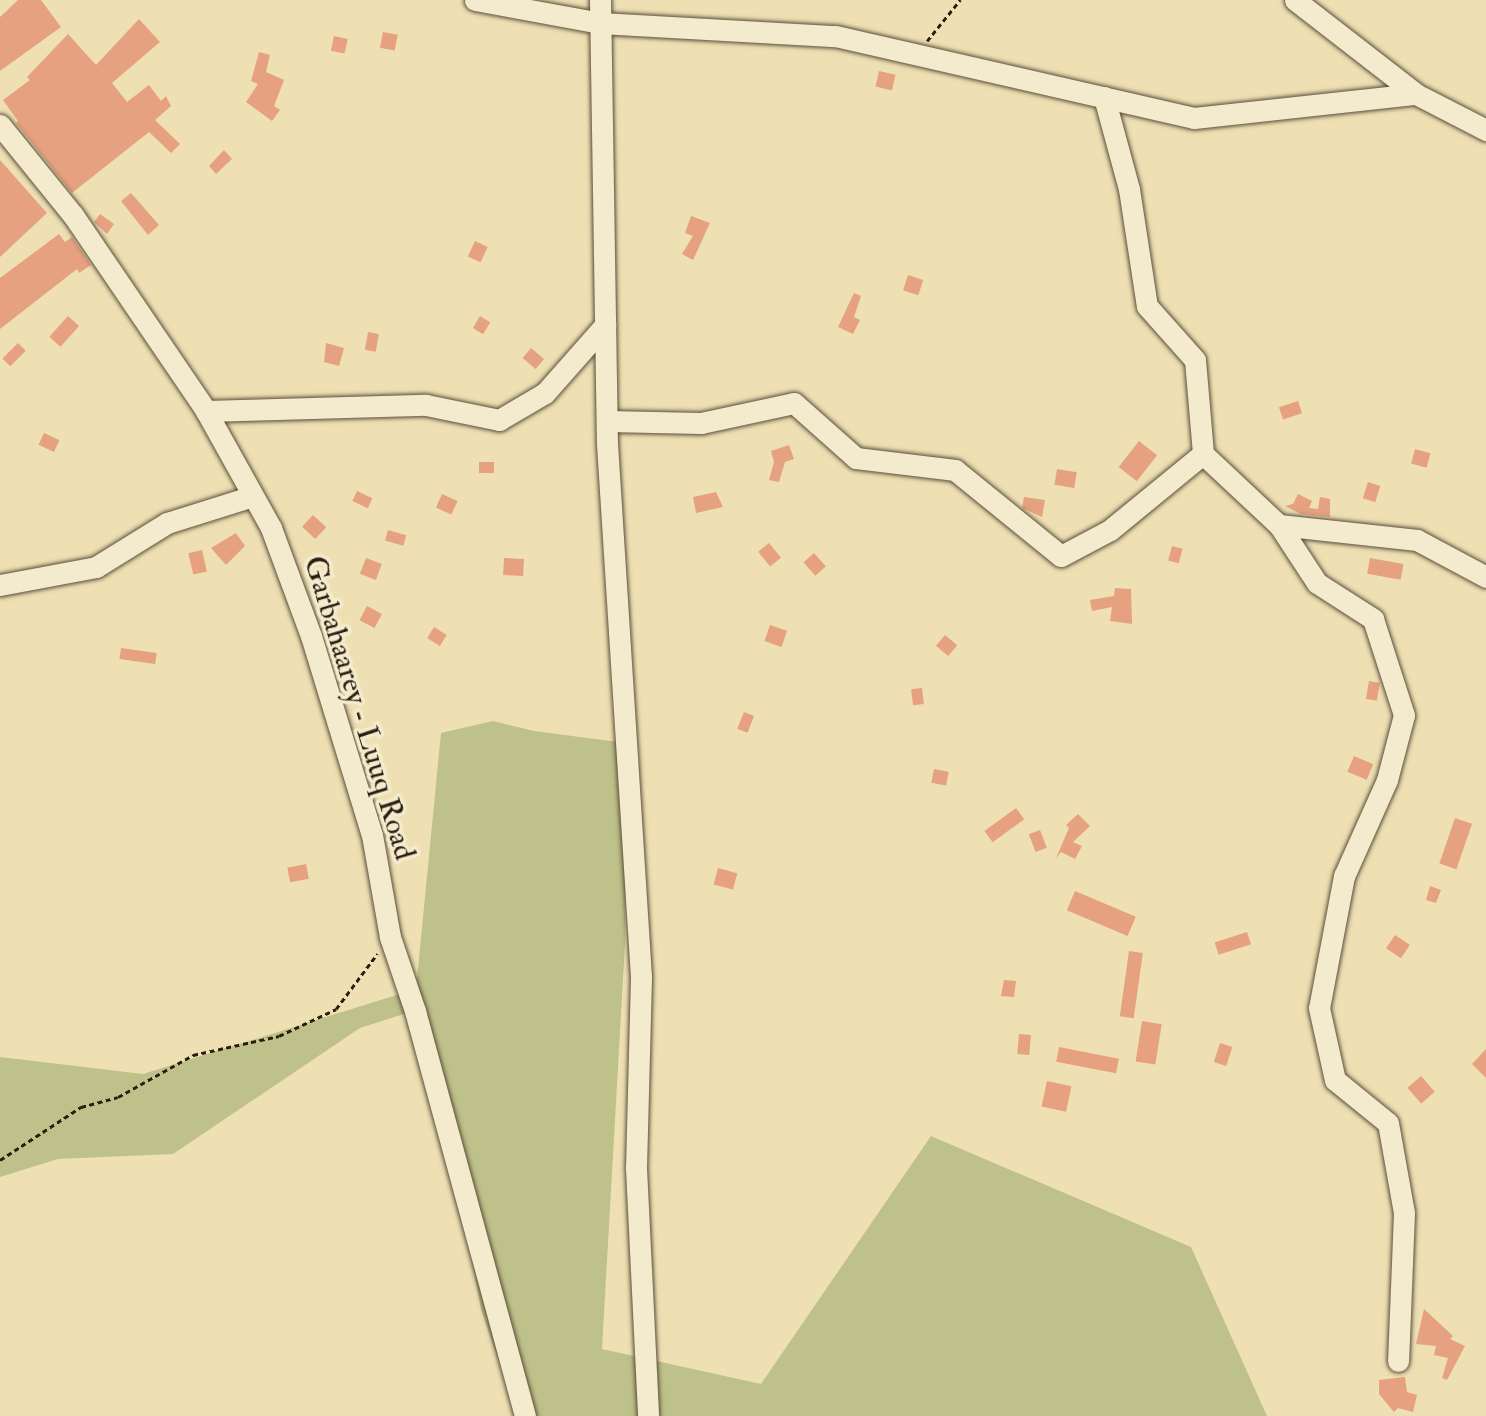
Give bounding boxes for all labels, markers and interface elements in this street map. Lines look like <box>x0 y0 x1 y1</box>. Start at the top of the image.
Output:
street label: Garbahaarey - Luuq Road <box>296 552 422 864</box>

